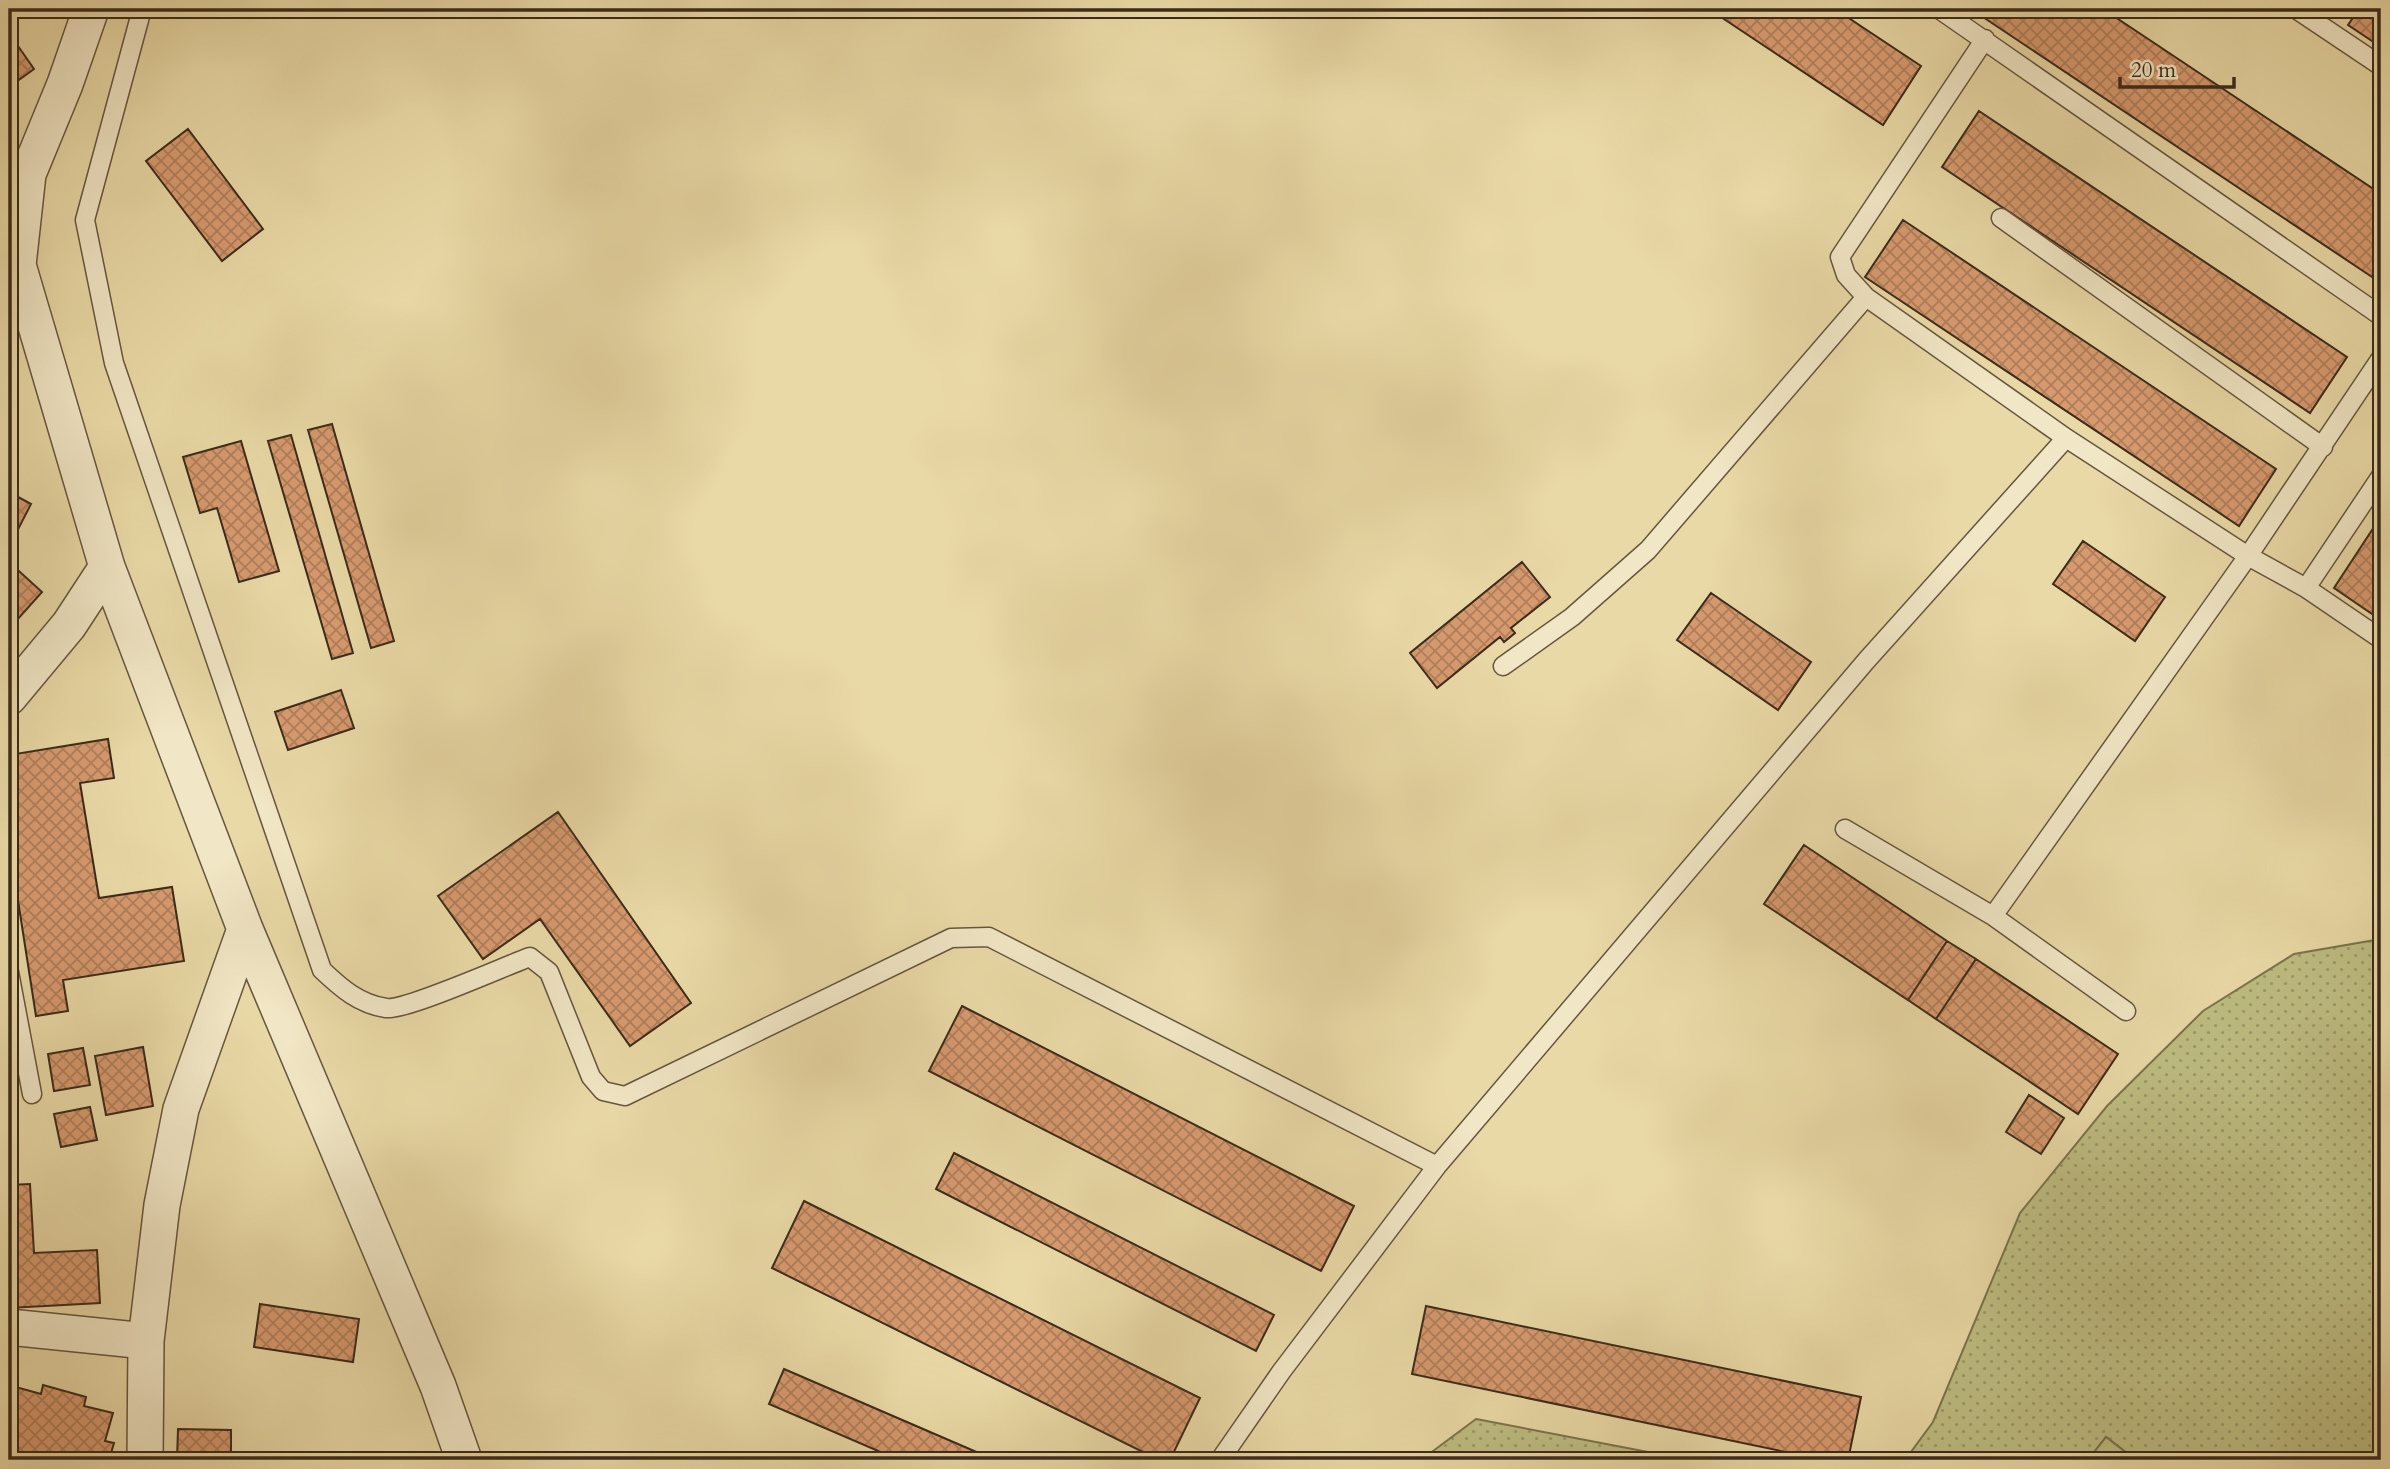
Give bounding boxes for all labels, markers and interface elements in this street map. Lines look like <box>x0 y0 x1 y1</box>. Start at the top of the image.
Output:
scale bar <box>2120 46 2234 90</box>
text: 20 m <box>2131 56 2176 85</box>

